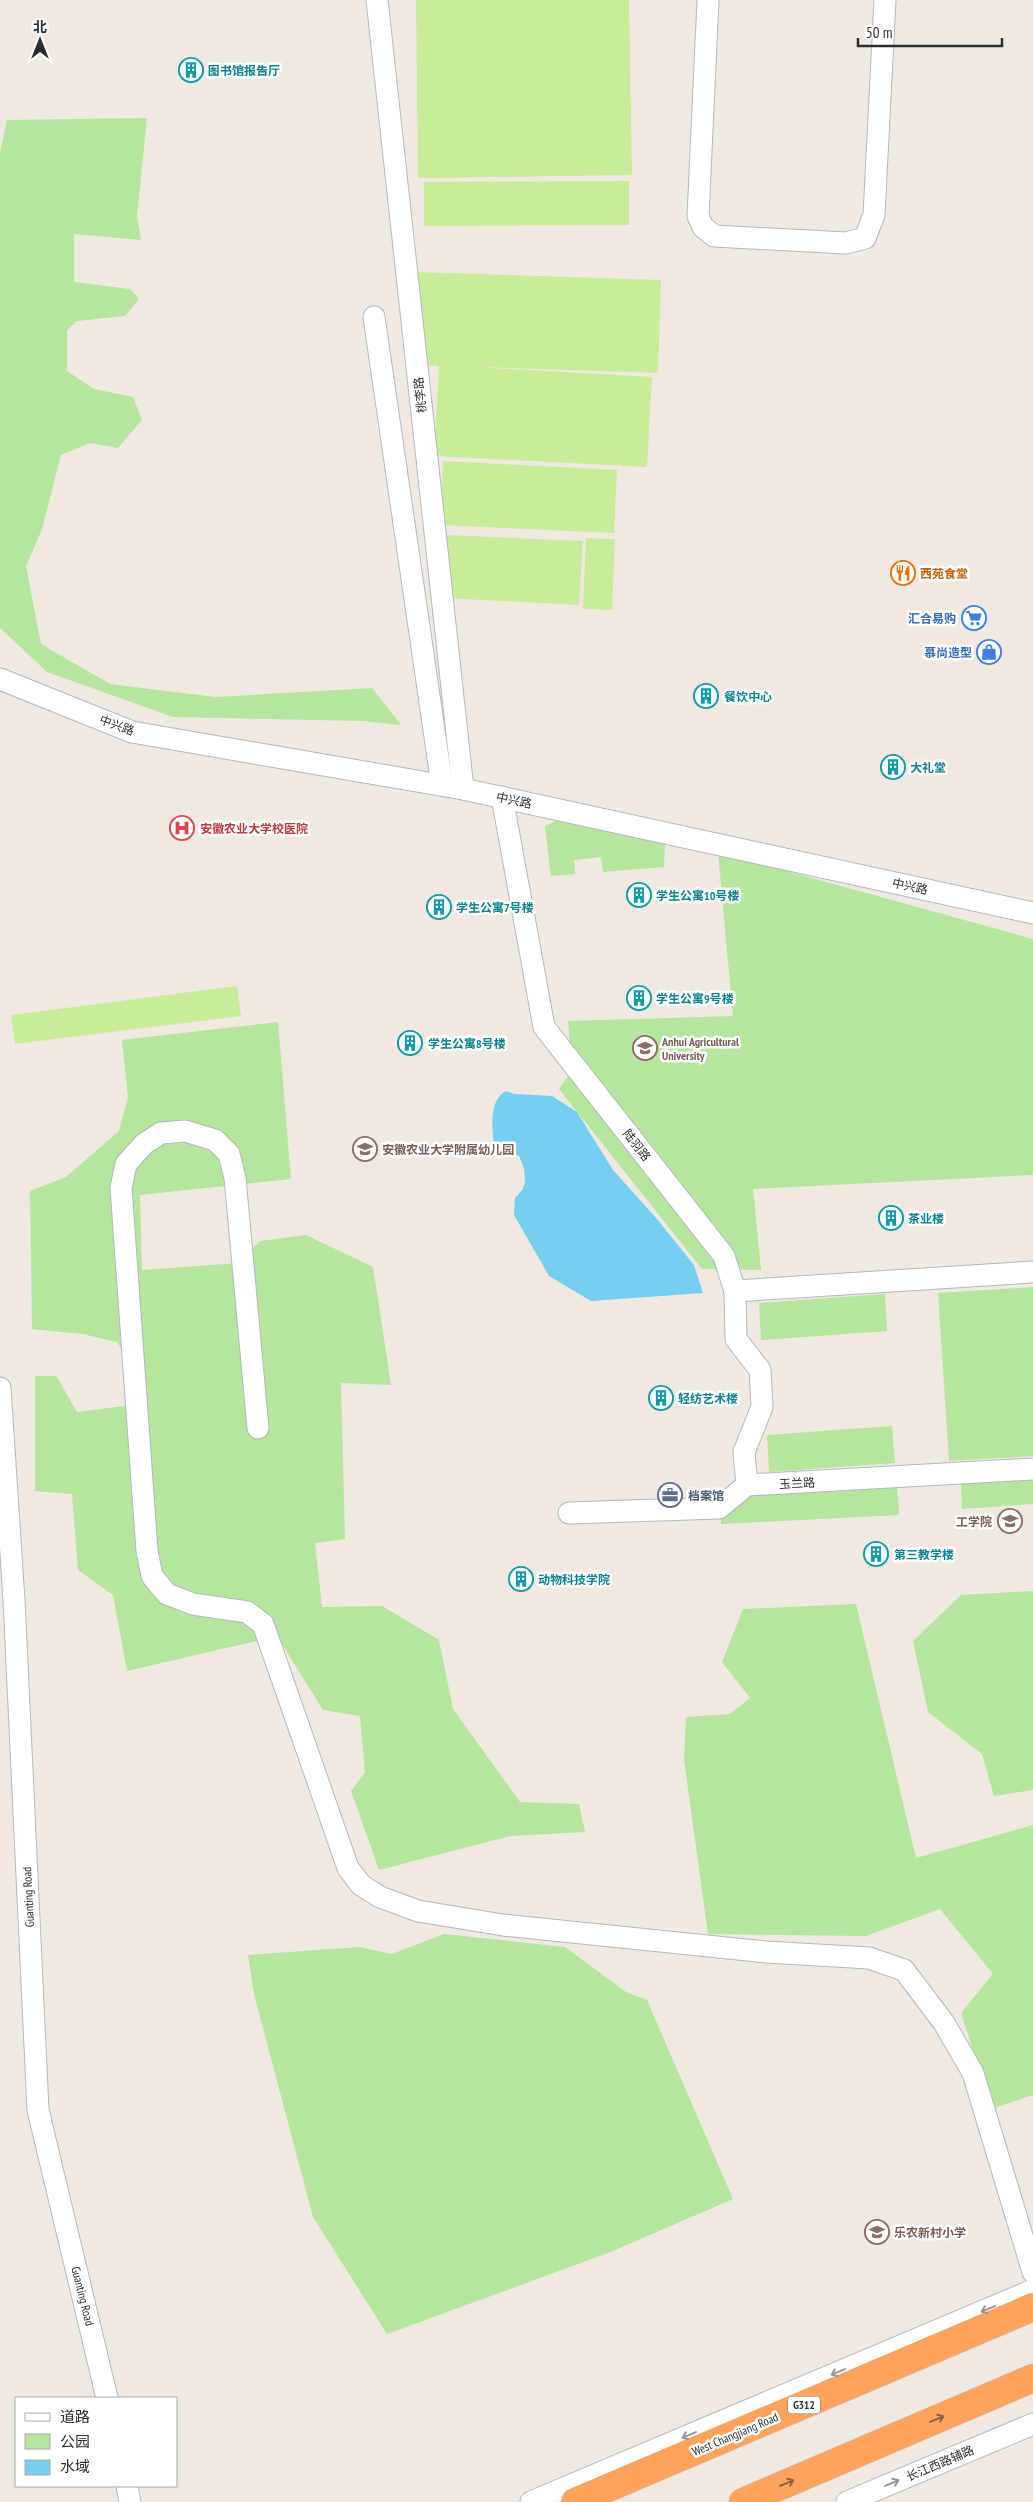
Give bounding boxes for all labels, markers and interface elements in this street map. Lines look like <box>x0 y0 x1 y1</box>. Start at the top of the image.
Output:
north arrow <box>15 15 65 65</box>
scale bar <box>858 15 1002 47</box>
text: 北 <box>33 18 47 36</box>
text: 50 m <box>866 23 892 42</box>
building icon: 图书馆报告厅 <box>178 57 204 83</box>
place label: 图书馆报告厅 <box>208 63 280 78</box>
street label: 桃李路 <box>411 376 429 414</box>
restaurant icon: 西苑食堂 <box>890 560 916 586</box>
place label: 西苑食堂 <box>920 566 968 581</box>
supermarket icon: 汇合易购 <box>961 605 987 631</box>
place label: 汇合易购 <box>908 611 956 626</box>
shop icon: 慕尚造型 <box>976 639 1002 665</box>
place label: 慕尚造型 <box>924 645 972 660</box>
building icon: 餐饮中心 <box>693 683 719 709</box>
place label: 餐饮中心 <box>724 689 772 704</box>
street label: 中兴路 <box>98 712 136 738</box>
building icon: 大礼堂 <box>880 754 906 780</box>
place label: 大礼堂 <box>910 760 946 775</box>
street label: 中兴路 <box>495 789 533 811</box>
hospital icon: 安徽农业大学校医院 <box>169 815 195 841</box>
place label: 安徽农业大学校医院 <box>200 821 308 836</box>
street label: 中兴路 <box>891 875 929 897</box>
building icon: 学生公寓10号楼 <box>626 882 652 908</box>
place label: 学生公寓10号楼 <box>656 888 739 903</box>
building icon: 学生公寓7号楼 <box>426 894 452 920</box>
place label: 学生公寓7号楼 <box>456 900 534 915</box>
building icon: 学生公寓9号楼 <box>626 985 652 1011</box>
place label: 学生公寓9号楼 <box>656 991 734 1006</box>
building icon: 学生公寓8号楼 <box>397 1030 423 1056</box>
place label: Anhui Agricultural University <box>661 1034 739 1063</box>
school or university icon: Anhui Agricultural University <box>632 1035 658 1061</box>
place label: 学生公寓8号楼 <box>428 1036 506 1051</box>
street label: 陆羽路 <box>620 1126 654 1164</box>
school or university icon: 安徽农业大学附属幼儿园 <box>352 1136 378 1162</box>
place label: 安徽农业大学附属幼儿园 <box>382 1142 514 1157</box>
building icon: 茶业楼 <box>878 1205 904 1231</box>
place label: 茶业楼 <box>908 1211 944 1226</box>
building icon: 轻纺艺术楼 <box>648 1385 674 1411</box>
place label: 轻纺艺术楼 <box>678 1391 738 1406</box>
street label: 玉兰路 <box>779 1475 815 1491</box>
office icon: 档案馆 <box>657 1482 683 1508</box>
place label: 档案馆 <box>688 1488 724 1503</box>
school or university icon: 工学院 <box>997 1508 1023 1534</box>
place label: 工学院 <box>956 1514 992 1529</box>
building icon: 第三教学楼 <box>863 1541 889 1567</box>
place label: 第三教学楼 <box>894 1547 954 1562</box>
building icon: 动物科技学院 <box>508 1566 534 1592</box>
place label: 动物科技学院 <box>538 1572 610 1587</box>
street label: Guanting Road <box>19 1866 37 1928</box>
school or university icon: 乐农新村小学 <box>864 2219 890 2245</box>
place label: 乐农新村小学 <box>894 2225 966 2240</box>
street label: Guanting Road <box>68 2265 98 2327</box>
one-way arrow <box>981 2304 996 2314</box>
one-way arrow <box>831 2368 846 2377</box>
road number: G312 <box>788 2396 820 2414</box>
legend <box>15 2397 178 2487</box>
text: 道路 <box>60 2407 90 2426</box>
street label: West Changjiang Road <box>690 2409 780 2459</box>
one-way arrow <box>929 2413 944 2423</box>
one-way arrow <box>682 2431 697 2441</box>
text: 公园 <box>60 2432 90 2451</box>
street label: 长江西路辅路 <box>904 2442 976 2484</box>
text: 水域 <box>60 2457 90 2476</box>
one-way arrow <box>779 2477 794 2487</box>
one-way arrow <box>884 2478 899 2488</box>

